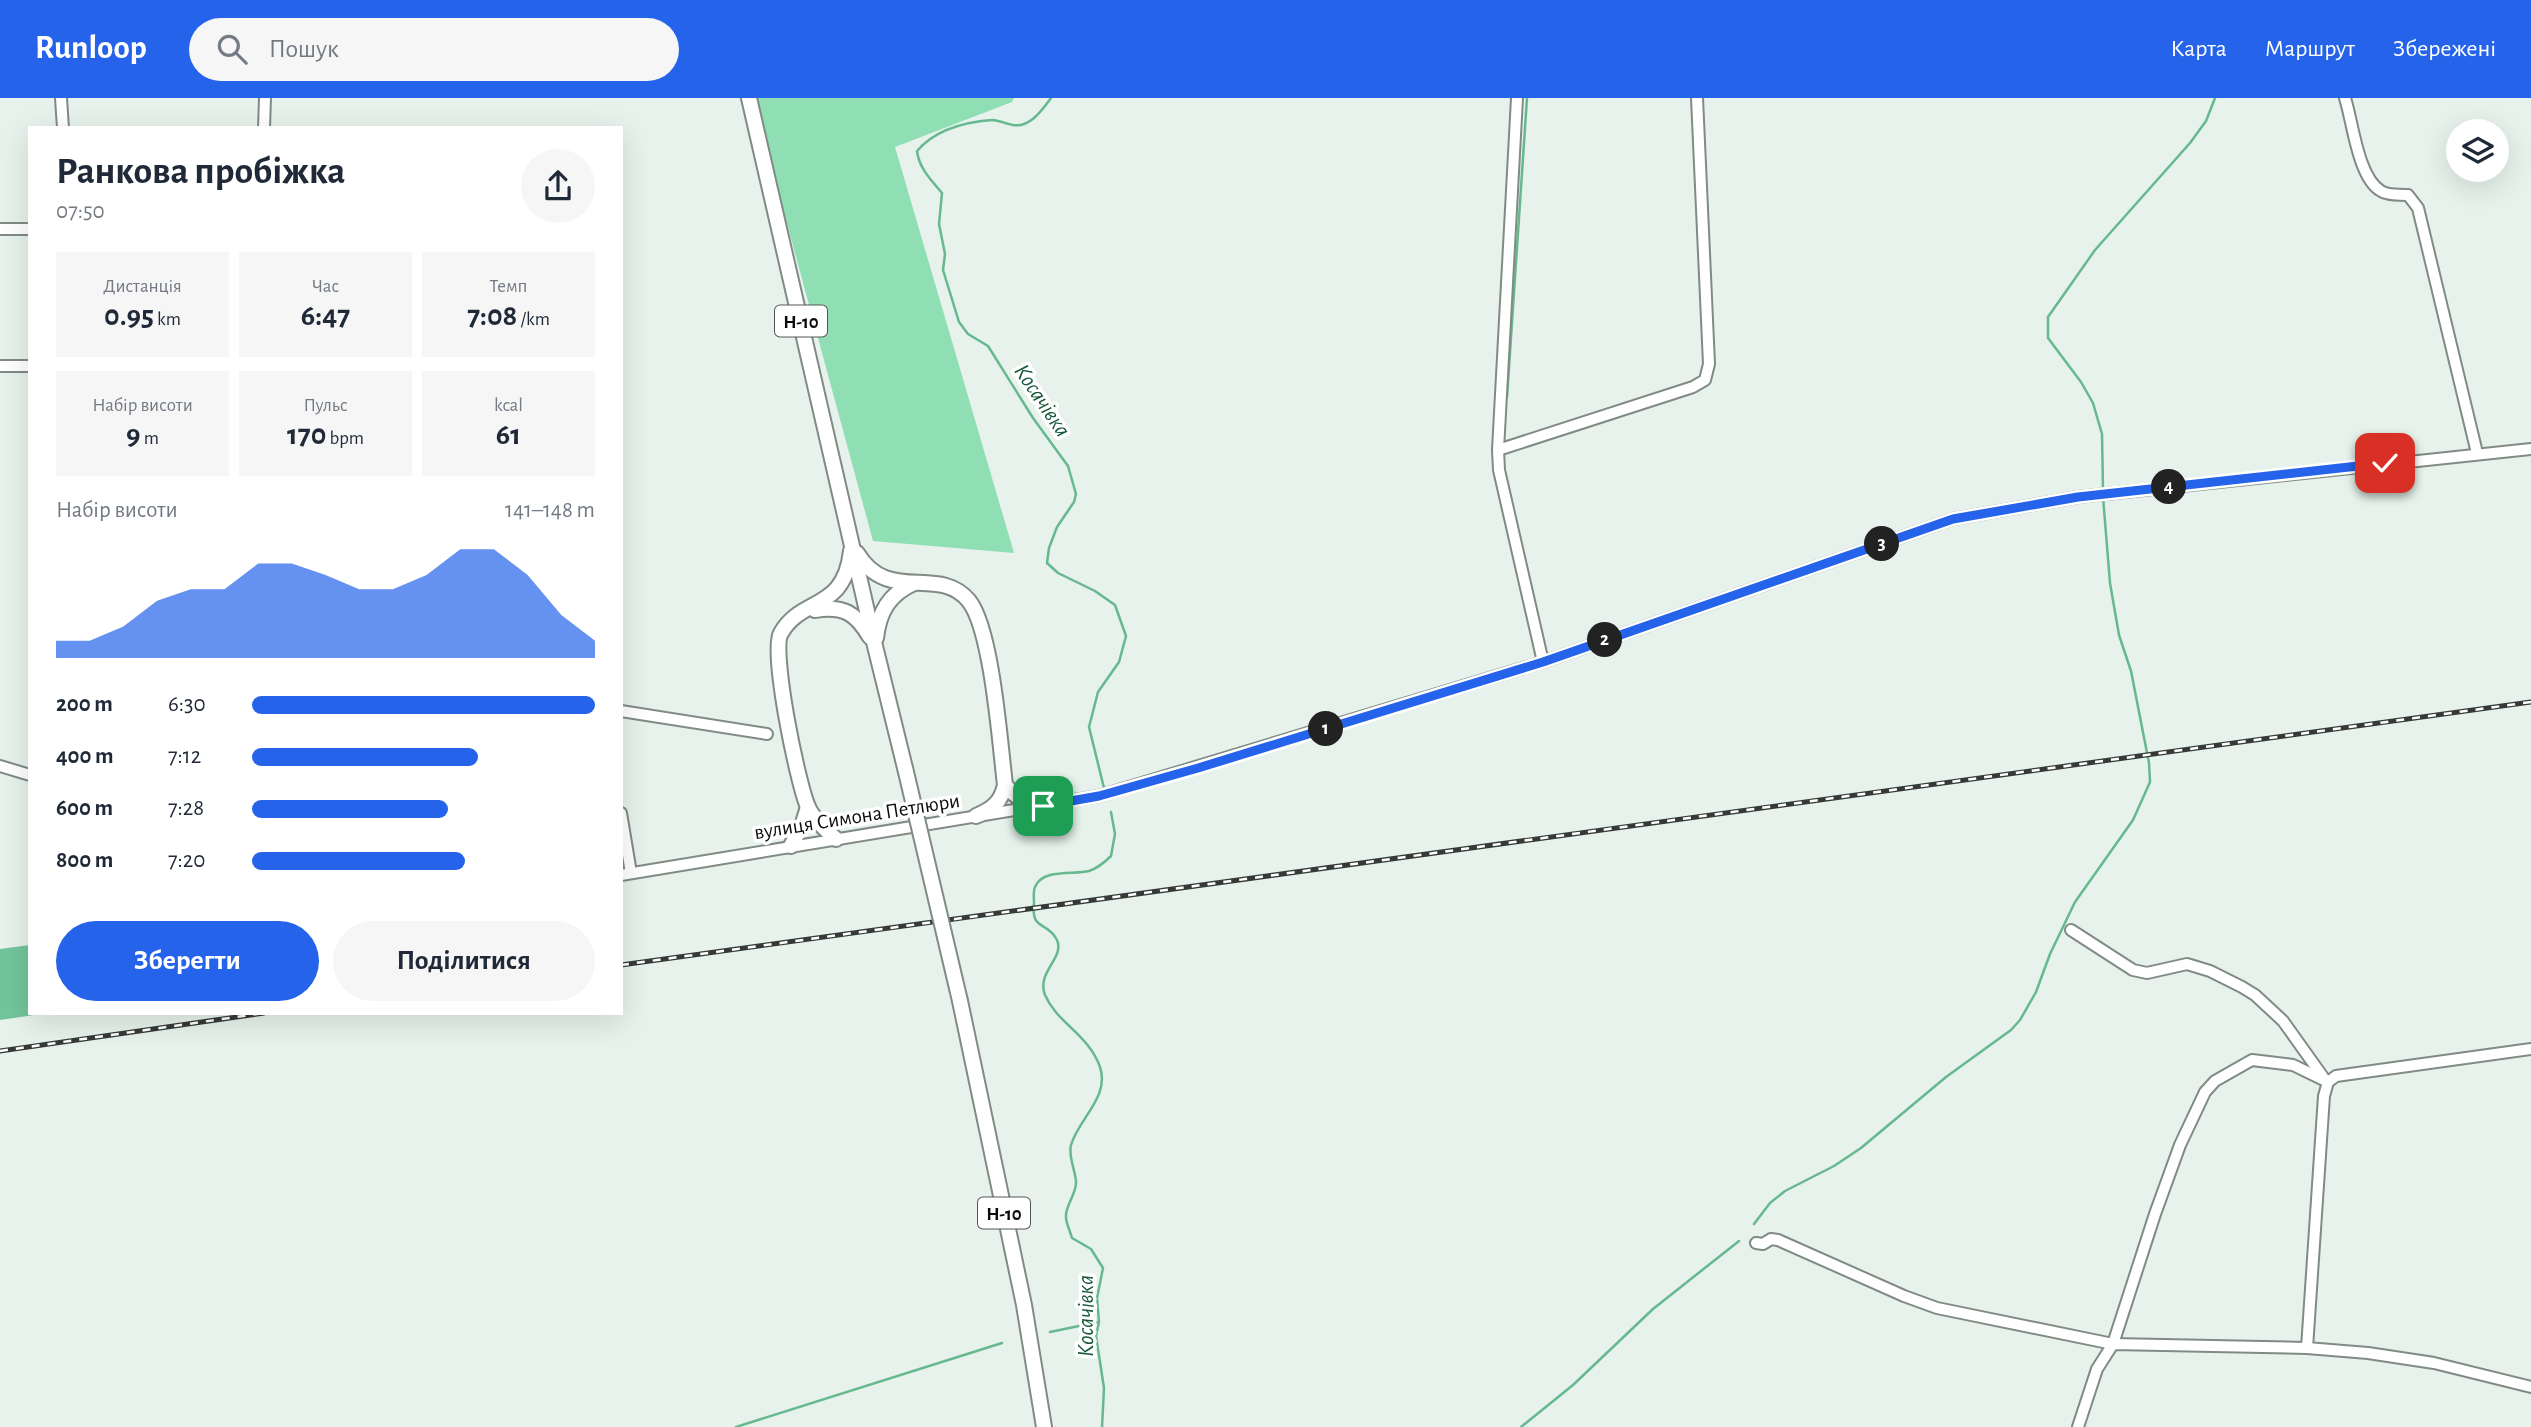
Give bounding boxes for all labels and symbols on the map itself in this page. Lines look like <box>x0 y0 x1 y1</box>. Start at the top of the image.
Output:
road number: Н-10 <box>775 306 827 336</box>
water label: Косачівка <box>1009 360 1074 441</box>
pin <box>2355 433 2415 493</box>
pin: 4 <box>2152 470 2186 504</box>
pin: 3 <box>1864 526 1899 562</box>
pin: 2 <box>1588 622 1622 658</box>
pin: 1 <box>1308 712 1344 746</box>
pin <box>1013 776 1073 836</box>
street label: вулиця Симона Петлюри <box>753 790 961 843</box>
road number: Н-10 <box>978 1198 1030 1228</box>
water label: Косачівка <box>1075 1275 1098 1357</box>

